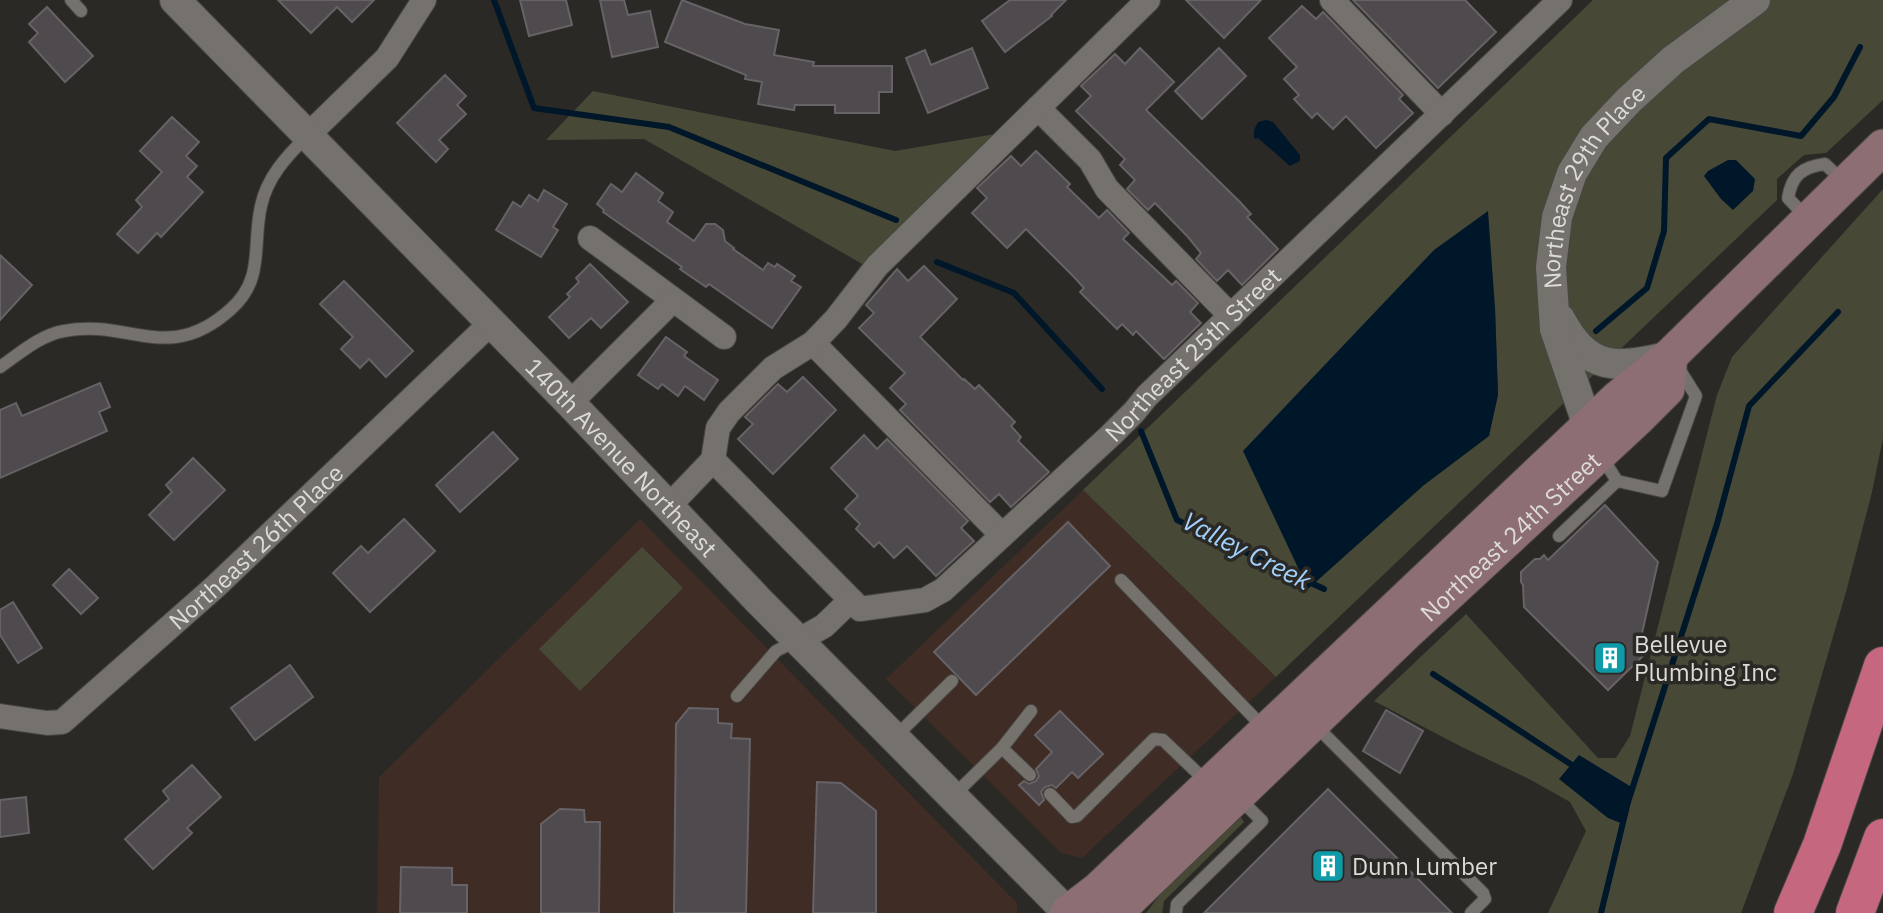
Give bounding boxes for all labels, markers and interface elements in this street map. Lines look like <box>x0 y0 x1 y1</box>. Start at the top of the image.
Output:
street label: Northeast 29th Place <box>1535 77 1652 290</box>
street label: Northeast 25th Street <box>1098 260 1288 448</box>
street label: 140th Avenue Northeast <box>518 351 724 564</box>
street label: Northeast 24th Street <box>1413 445 1608 628</box>
street label: Northeast 26th Place <box>162 457 350 637</box>
water label: Valley Creek <box>1177 503 1318 597</box>
place label: Bellevue Plumbing Inc <box>1634 628 1777 688</box>
building icon: Bellevue Plumbing Inc <box>1591 639 1629 677</box>
building icon: Dunn Lumber <box>1309 847 1347 885</box>
place label: Dunn Lumber <box>1352 850 1497 882</box>

